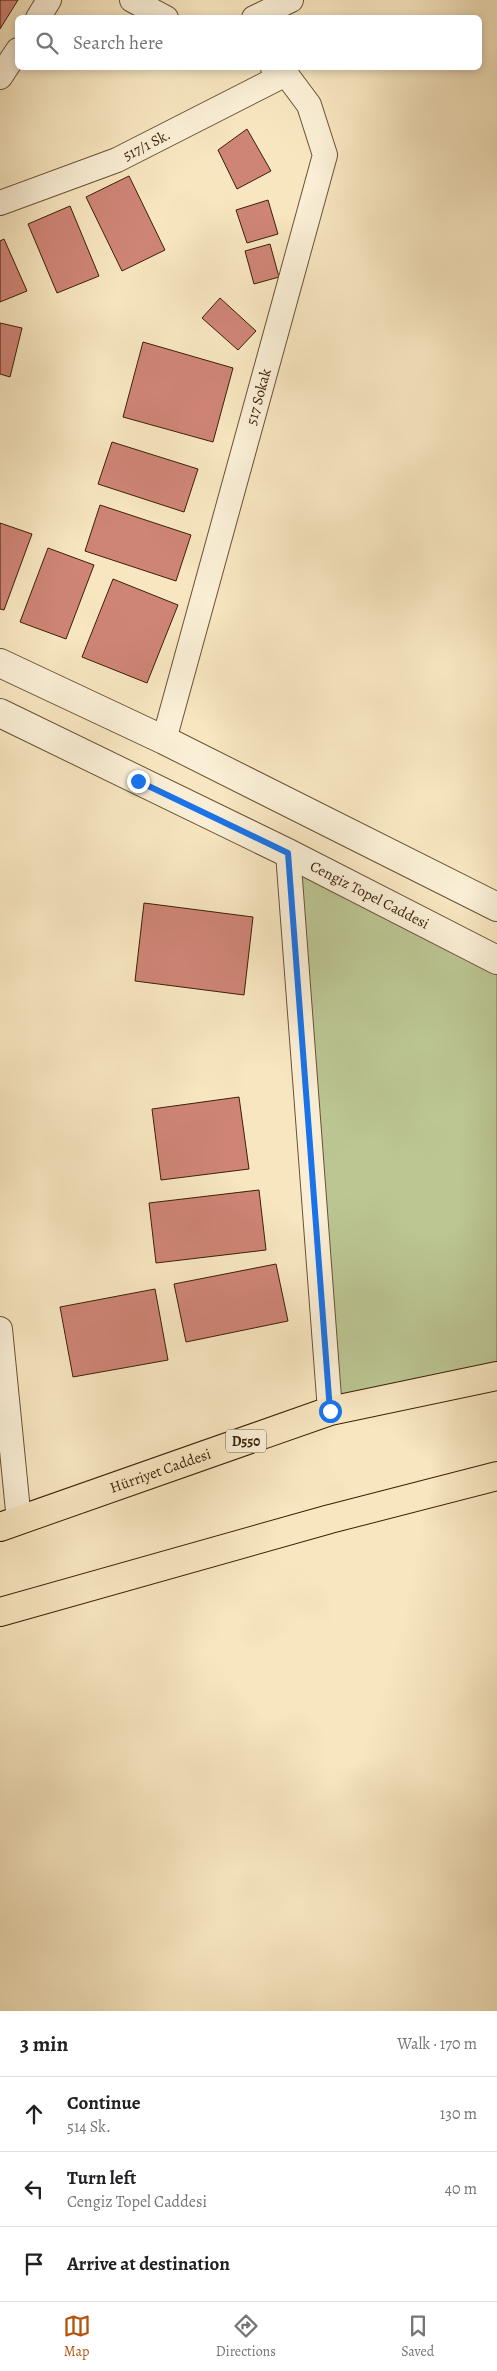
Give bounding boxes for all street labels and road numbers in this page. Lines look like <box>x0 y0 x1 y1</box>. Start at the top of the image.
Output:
street label: 517/1 Sk. <box>120 124 174 165</box>
street label: 517 Sokak <box>241 366 276 427</box>
street label: Cengiz Topel Caddesi <box>307 856 433 934</box>
road number: D550 <box>226 1430 266 1452</box>
street label: Hürriyet Caddesi <box>107 1444 214 1498</box>

